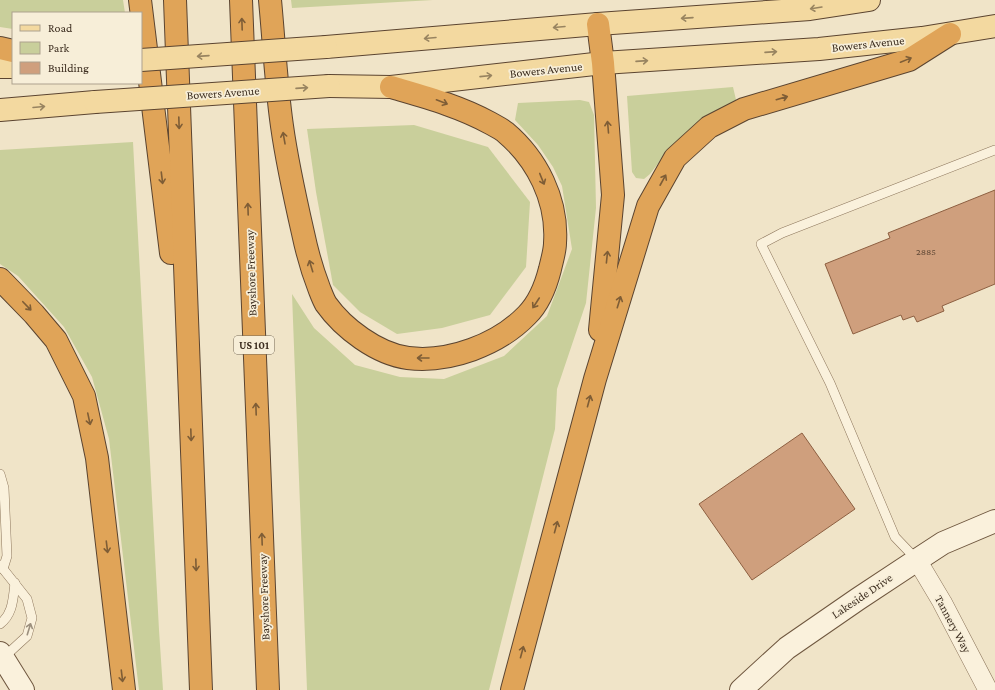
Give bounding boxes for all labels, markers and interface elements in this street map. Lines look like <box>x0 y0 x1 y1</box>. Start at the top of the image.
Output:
one-way arrow <box>810 4 823 12</box>
legend <box>12 12 142 84</box>
one-way arrow <box>681 14 694 21</box>
one-way arrow <box>238 18 245 31</box>
text: Road <box>48 21 73 35</box>
one-way arrow <box>553 23 566 31</box>
street label: Bowers Avenue <box>831 33 905 55</box>
one-way arrow <box>424 35 437 42</box>
text: Park <box>48 41 70 55</box>
one-way arrow <box>765 48 778 56</box>
one-way arrow <box>197 53 210 60</box>
one-way arrow <box>900 55 912 63</box>
one-way arrow <box>635 57 648 64</box>
street label: Bowers Avenue <box>509 59 583 81</box>
text: Building <box>48 61 89 75</box>
one-way arrow <box>479 73 492 80</box>
street label: Bowers Avenue <box>186 83 260 103</box>
one-way arrow <box>295 84 308 91</box>
one-way arrow <box>775 94 788 101</box>
one-way arrow <box>436 99 448 107</box>
one-way arrow <box>32 103 45 110</box>
one-way arrow <box>176 116 183 129</box>
one-way arrow <box>604 121 611 134</box>
one-way arrow <box>280 132 288 145</box>
one-way arrow <box>158 171 166 184</box>
one-way arrow <box>538 173 546 185</box>
one-way arrow <box>659 174 667 186</box>
one-way arrow <box>245 203 252 216</box>
street label: Bayshore Freeway <box>242 229 260 316</box>
house number: 2885 <box>916 246 936 257</box>
one-way arrow <box>603 251 611 264</box>
one-way arrow <box>307 259 314 272</box>
one-way arrow <box>616 295 623 308</box>
one-way arrow <box>531 297 539 309</box>
one-way arrow <box>22 301 32 311</box>
road number: US 101 <box>234 336 274 354</box>
one-way arrow <box>417 354 430 362</box>
one-way arrow <box>586 395 593 408</box>
one-way arrow <box>253 403 260 416</box>
one-way arrow <box>85 412 93 425</box>
one-way arrow <box>187 428 195 441</box>
one-way arrow <box>553 520 560 533</box>
one-way arrow <box>258 533 265 546</box>
one-way arrow <box>104 540 111 553</box>
street label: Bayshore Freeway <box>255 553 273 640</box>
one-way arrow <box>193 558 200 571</box>
street label: Lakeside Drive <box>829 571 895 621</box>
street label: Tannery Way <box>932 593 974 656</box>
one-way arrow <box>26 623 33 636</box>
one-way arrow <box>519 646 527 659</box>
one-way arrow <box>119 669 126 682</box>

